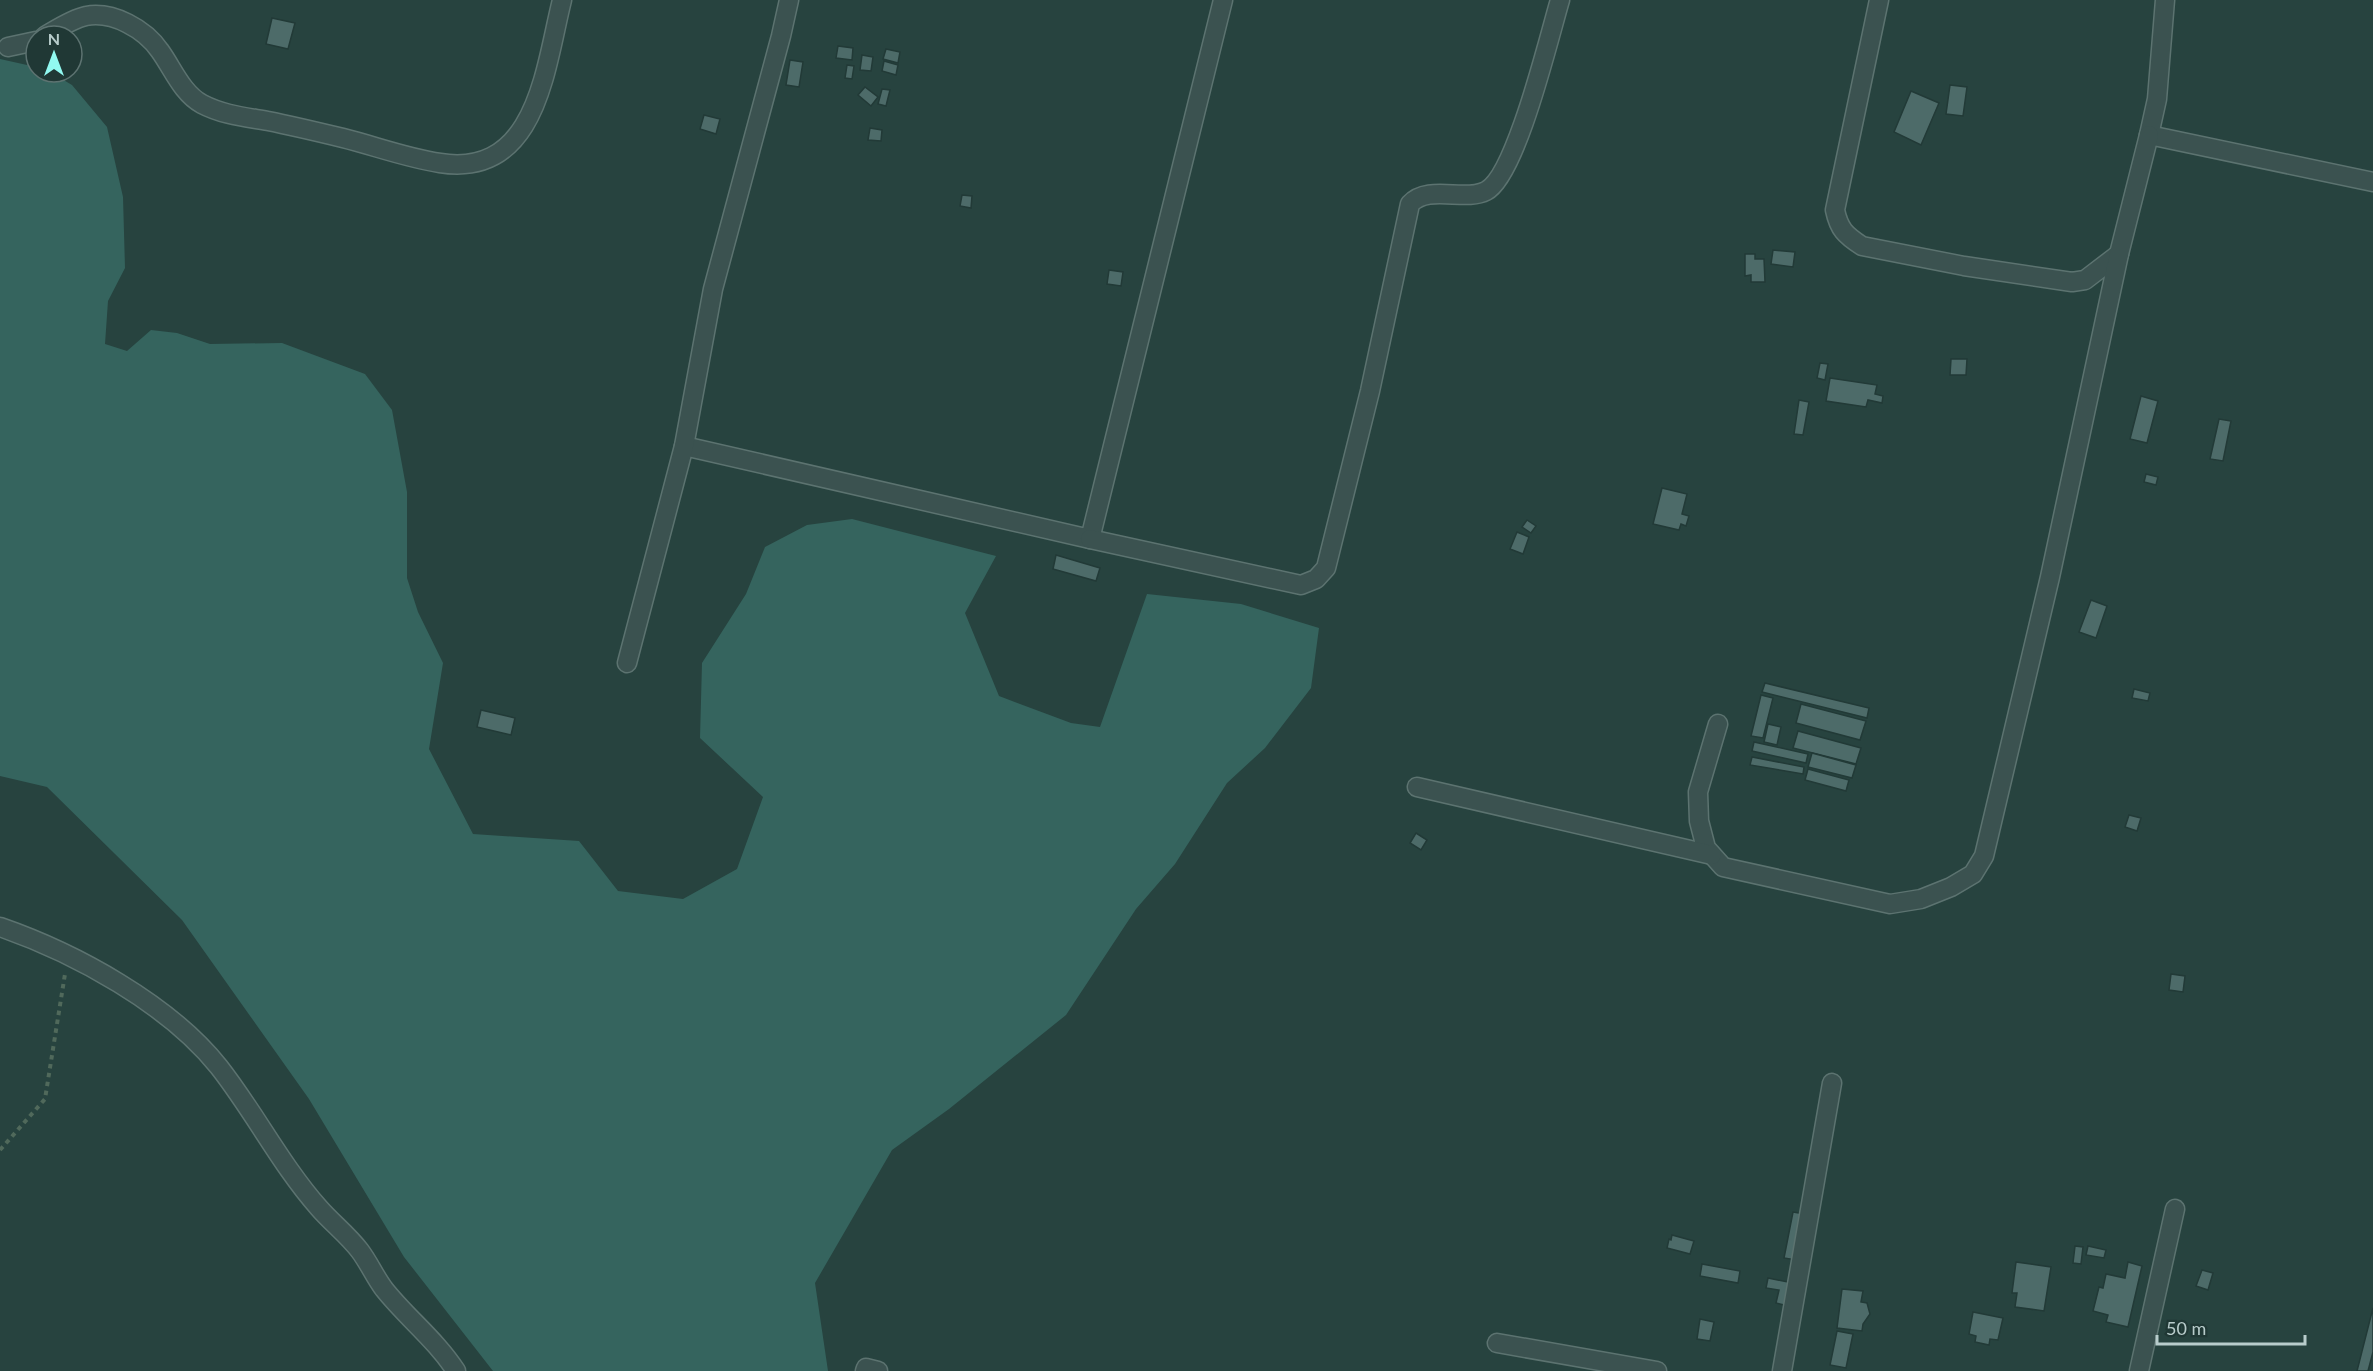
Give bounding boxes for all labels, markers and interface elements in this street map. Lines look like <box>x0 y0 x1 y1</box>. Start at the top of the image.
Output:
north arrow <box>24 24 84 84</box>
text: N <box>48 29 60 48</box>
scale bar <box>2157 1308 2306 1346</box>
text: 50 m <box>2166 1317 2206 1339</box>

